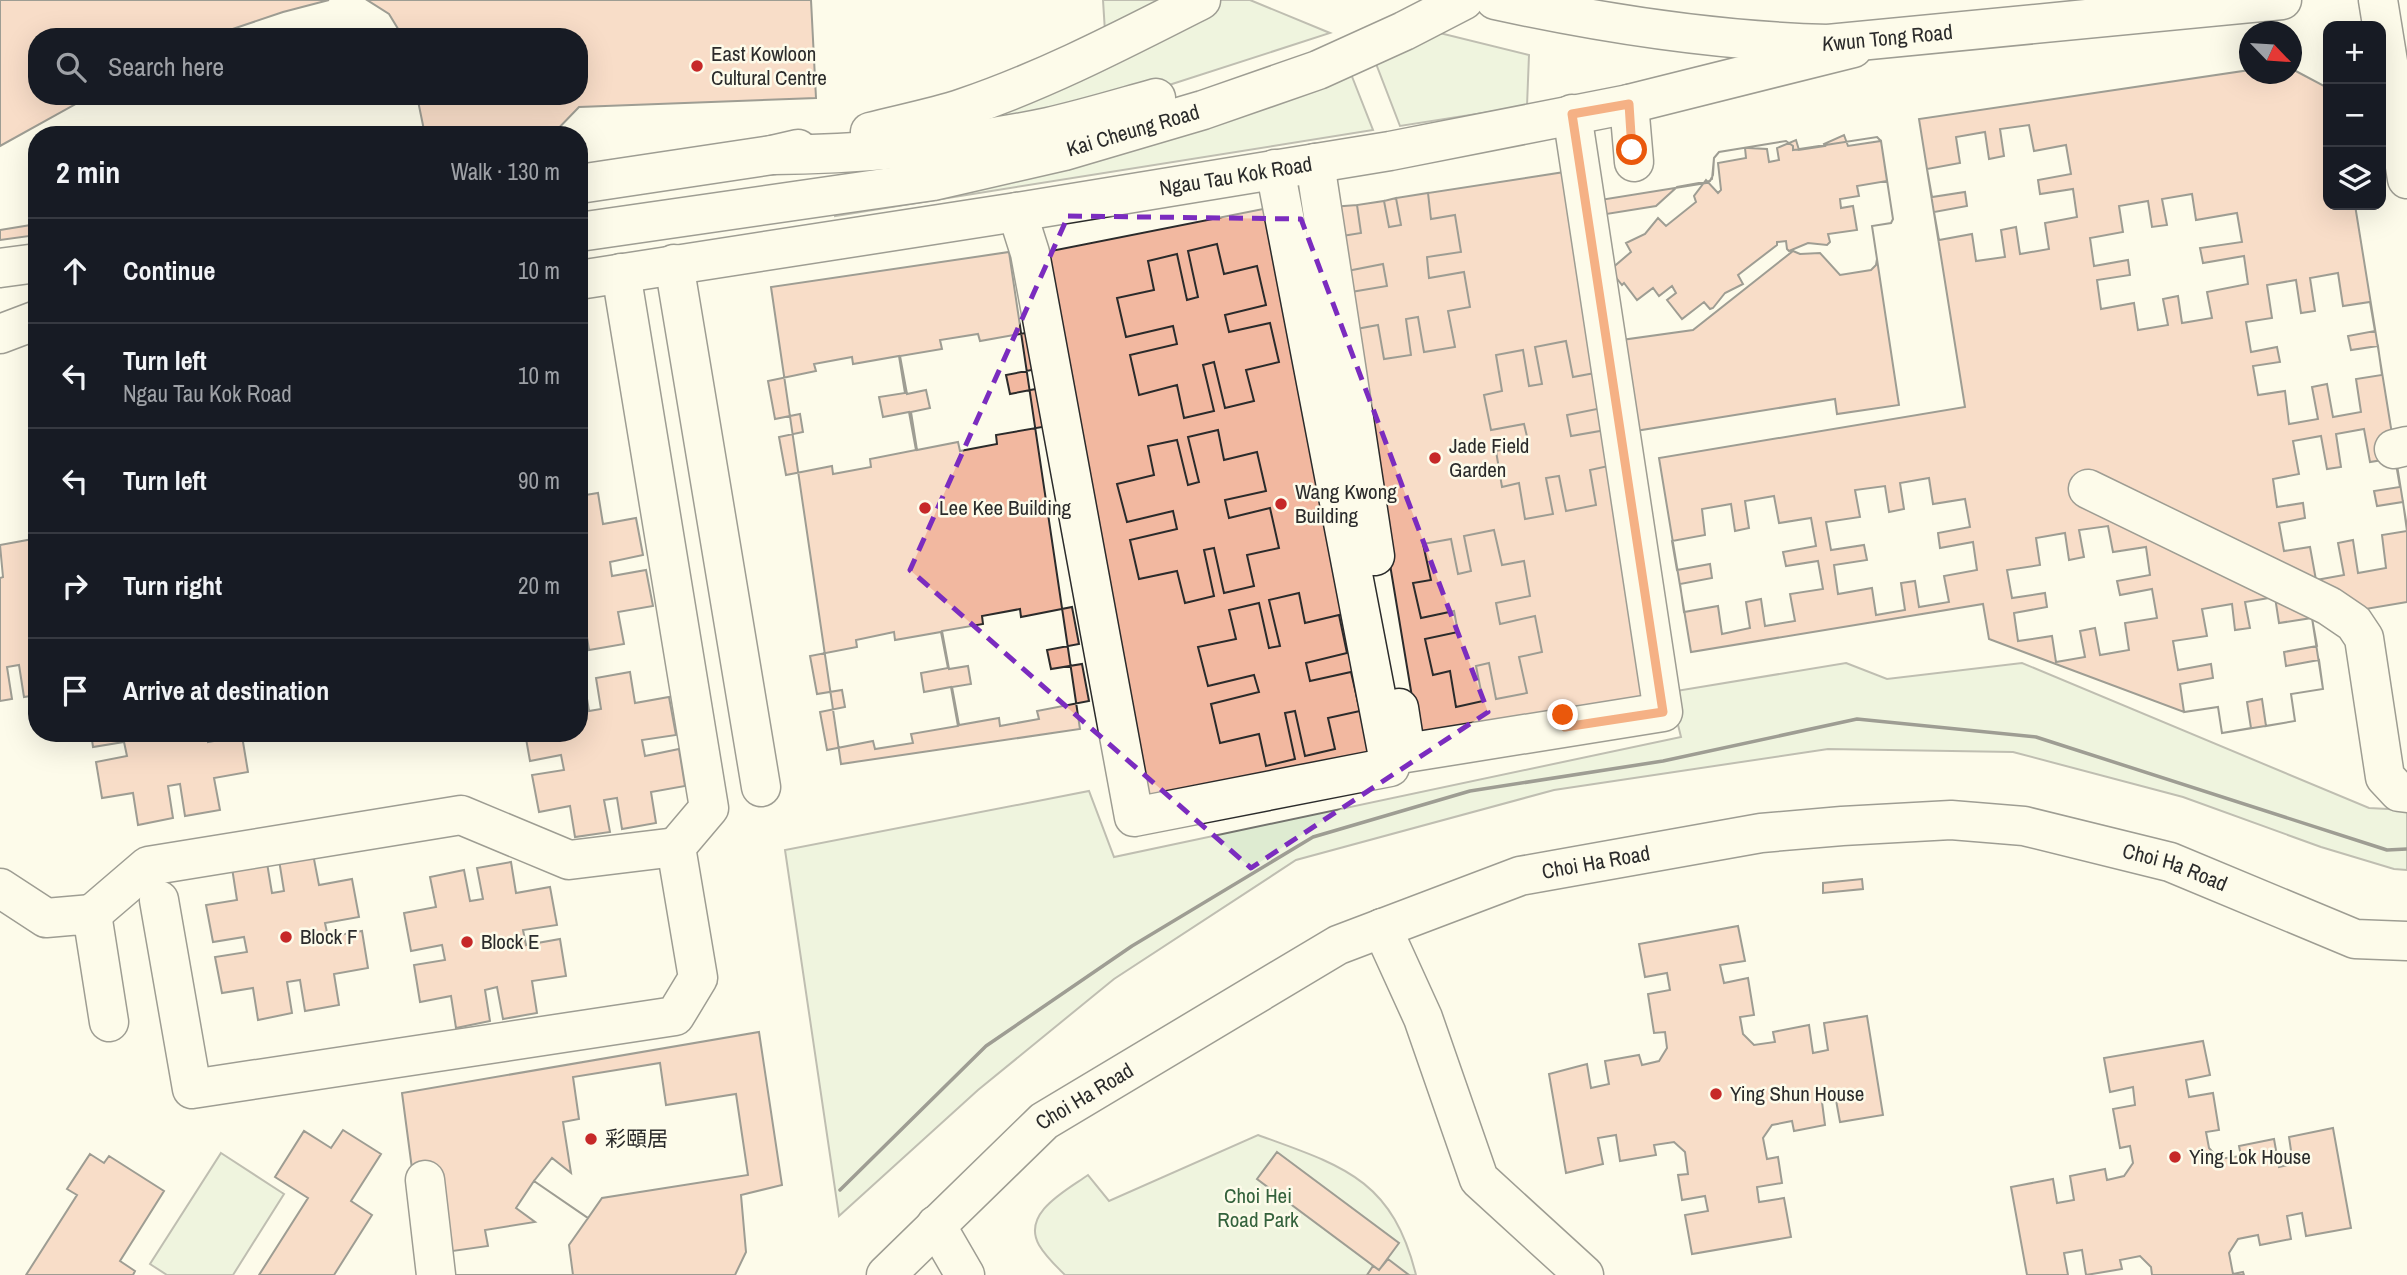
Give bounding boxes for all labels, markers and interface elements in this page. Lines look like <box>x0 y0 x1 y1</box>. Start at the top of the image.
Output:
street label: Kwun Tong Road <box>1822 17 1954 58</box>
north arrow <box>2239 21 2302 84</box>
map controls <box>2323 21 2386 210</box>
button: + <box>2323 21 2386 84</box>
search box <box>28 28 588 105</box>
place label: East Kowloon Cultural Centre <box>711 39 827 92</box>
icon: search <box>52 48 90 86</box>
text: Search here <box>108 49 224 84</box>
marker: East Kowloon Cultural Centre <box>689 58 705 74</box>
button: − <box>2323 84 2386 147</box>
street label: Kai Cheung Road <box>1063 97 1203 163</box>
route start <box>1616 134 1647 165</box>
button: layers <box>2323 147 2386 210</box>
street label: Ngau Tau Kok Road <box>1157 149 1314 202</box>
text: 2 min <box>56 152 120 192</box>
text: Walk · 130 m <box>451 156 560 187</box>
icon: ahead <box>56 252 94 290</box>
text: Continue <box>123 253 215 288</box>
text: 10 m <box>518 255 560 286</box>
text: Turn left <box>123 343 207 378</box>
icon: left <box>56 357 94 395</box>
text: 10 m <box>518 360 560 391</box>
text: Ngau Tau Kok Road <box>123 378 292 409</box>
place label: Jade Field Garden <box>1449 431 1529 484</box>
marker: Jade Field Garden <box>1427 450 1443 466</box>
icon: left <box>56 462 94 500</box>
text: Turn left <box>123 463 207 498</box>
text: 90 m <box>518 465 560 496</box>
place label: Wang Kwong Building <box>1295 477 1397 530</box>
place label: Lee Kee Building <box>939 493 1072 522</box>
marker: Wang Kwong Building <box>1273 496 1289 512</box>
marker: Lee Kee Building <box>917 500 933 516</box>
icon: right <box>56 567 94 605</box>
text: Turn right <box>123 568 222 603</box>
text: 20 m <box>518 570 560 601</box>
icon: arrive <box>56 672 94 710</box>
text: Arrive at destination <box>123 673 329 708</box>
route end <box>1547 699 1578 730</box>
street label: Choi Ha Road <box>2120 836 2232 898</box>
street label: Choi Ha Road <box>1539 838 1652 886</box>
place label: Block F <box>300 922 357 951</box>
place label: Block E <box>481 927 539 956</box>
marker: Block F <box>278 929 294 945</box>
marker: Block E <box>459 934 475 950</box>
street label: Choi Ha Road <box>1028 1056 1139 1136</box>
place label: Ying Shun House <box>1730 1079 1864 1108</box>
marker: Ying Shun House <box>1708 1086 1724 1102</box>
place label: 彩頤居 <box>605 1124 668 1153</box>
marker: 彩頤居 <box>583 1131 599 1147</box>
place label: Ying Lok House <box>2189 1142 2311 1171</box>
marker: Ying Lok House <box>2167 1149 2183 1165</box>
park label: Choi Hei Road Park <box>1217 1181 1299 1234</box>

